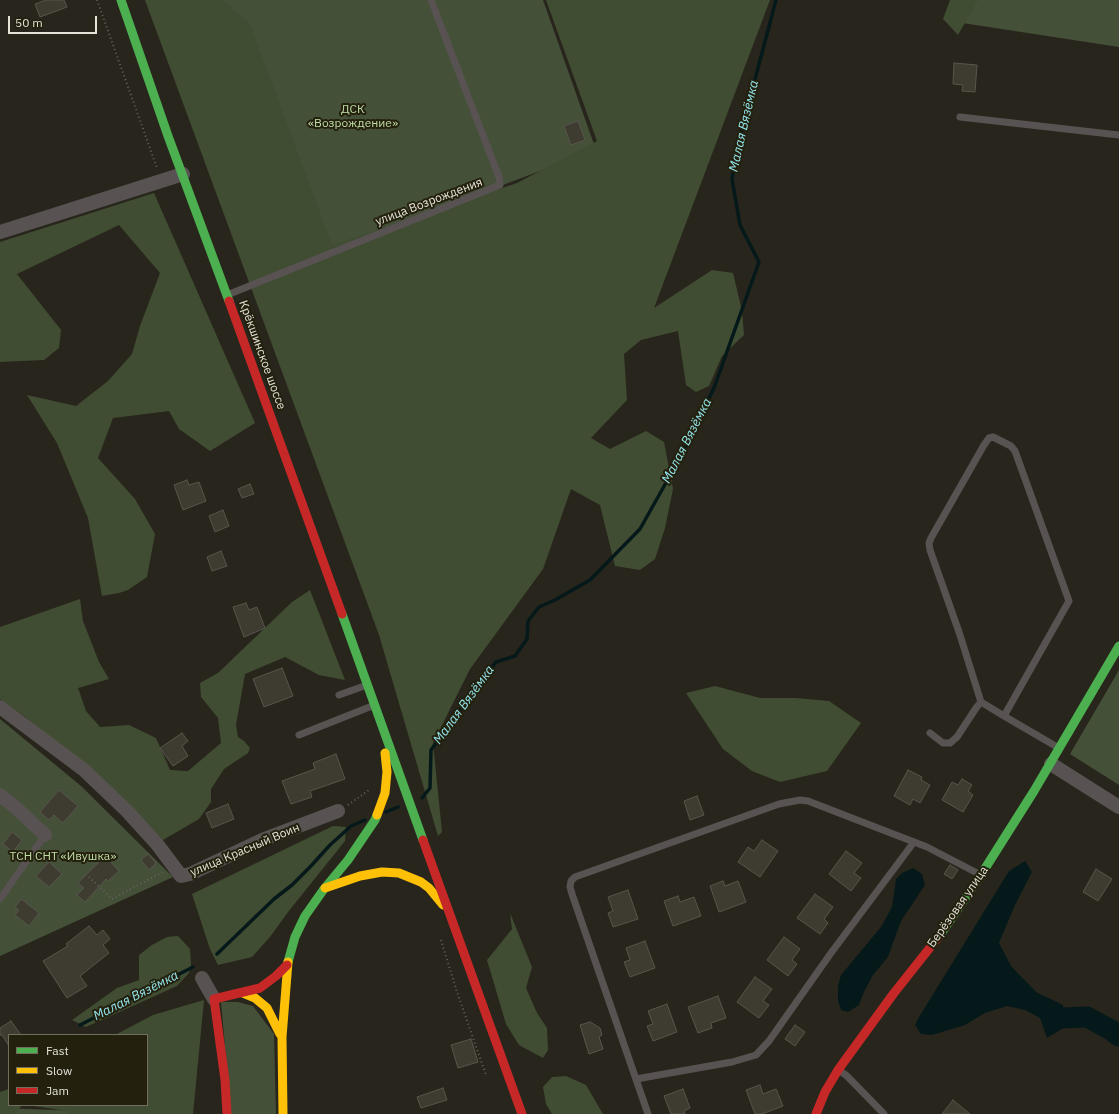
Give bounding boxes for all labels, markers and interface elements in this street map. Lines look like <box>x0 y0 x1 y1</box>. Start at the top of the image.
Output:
scale bar <box>10 8 99 34</box>
text: 50 m <box>15 15 43 30</box>
water label: Малая Вязёмка <box>726 79 762 173</box>
park label: ДСК «Возрождение» <box>308 103 398 131</box>
street label: улица Возрождения <box>373 175 485 229</box>
street label: Крёкшинское шоссе <box>236 298 288 412</box>
water label: Малая Вязёмка <box>659 396 715 486</box>
water label: Малая Вязёмка <box>430 663 498 747</box>
street label: улица Красный Воин <box>188 820 302 880</box>
park label: ТСН СНТ «Ивушка» <box>10 850 116 864</box>
street label: Берёзовая улица <box>925 864 991 950</box>
water label: Малая Вязёмка <box>91 968 181 1024</box>
legend <box>8 1034 148 1106</box>
text: Fast <box>46 1043 69 1058</box>
text: Slow <box>46 1063 72 1078</box>
text: Jam <box>46 1083 69 1098</box>

